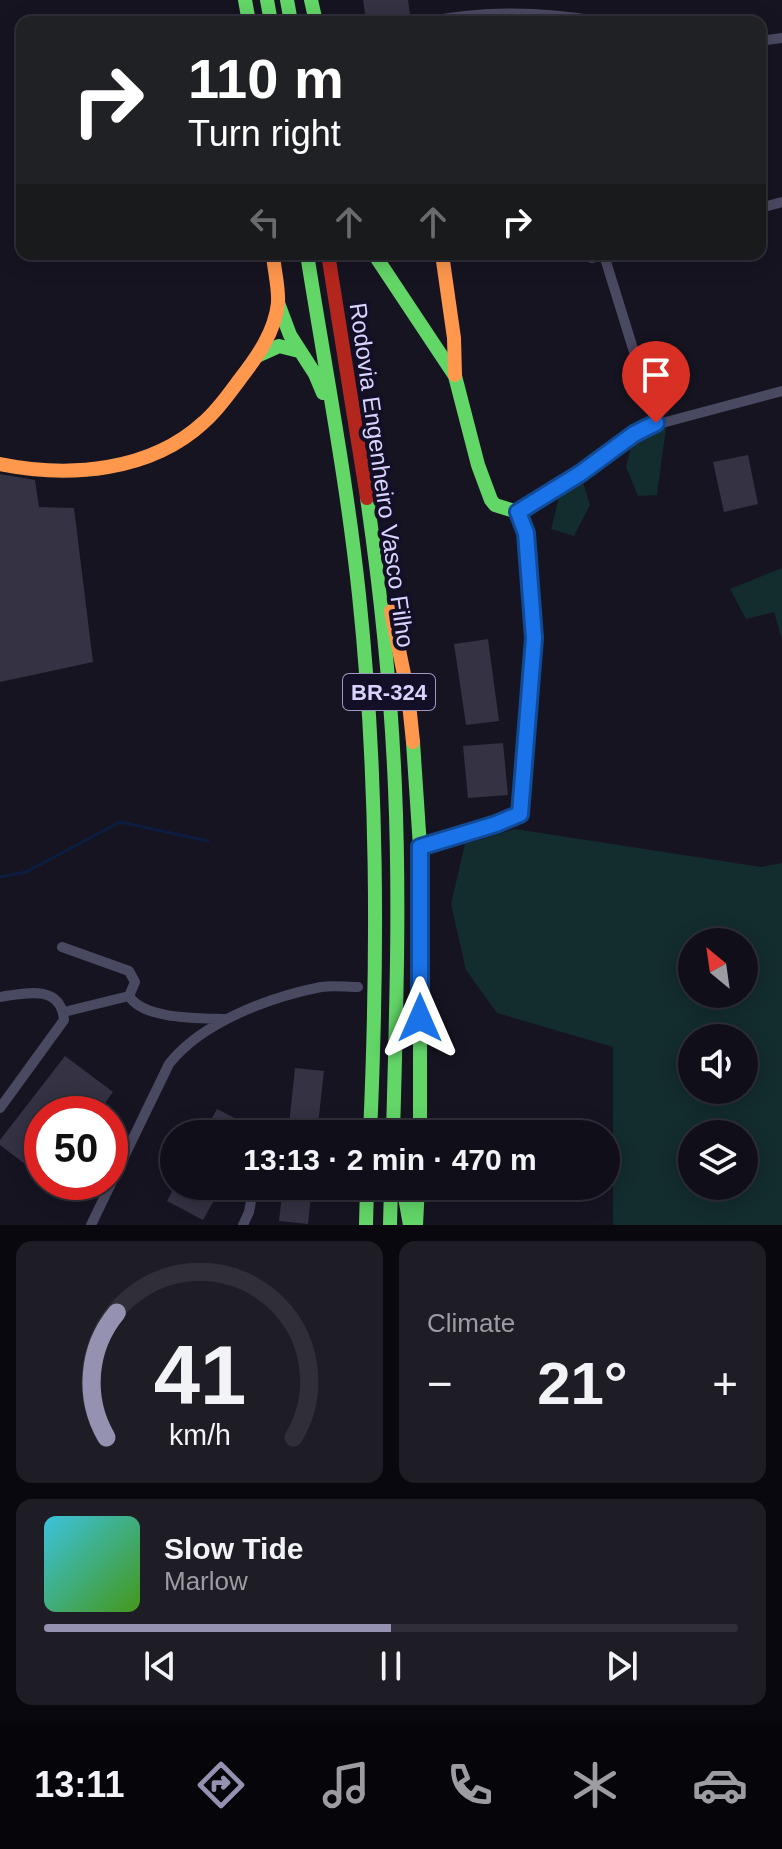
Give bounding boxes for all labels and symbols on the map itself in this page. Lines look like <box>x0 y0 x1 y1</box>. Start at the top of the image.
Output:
street label: Rodovia Engenheiro Vasco Filho <box>344 301 420 649</box>
pin <box>622 341 690 423</box>
road number: BR-324 <box>343 674 435 710</box>
north arrow <box>678 928 758 1008</box>
position arrow <box>378 976 462 1060</box>
speed limit sign: 50 <box>24 1096 128 1200</box>

